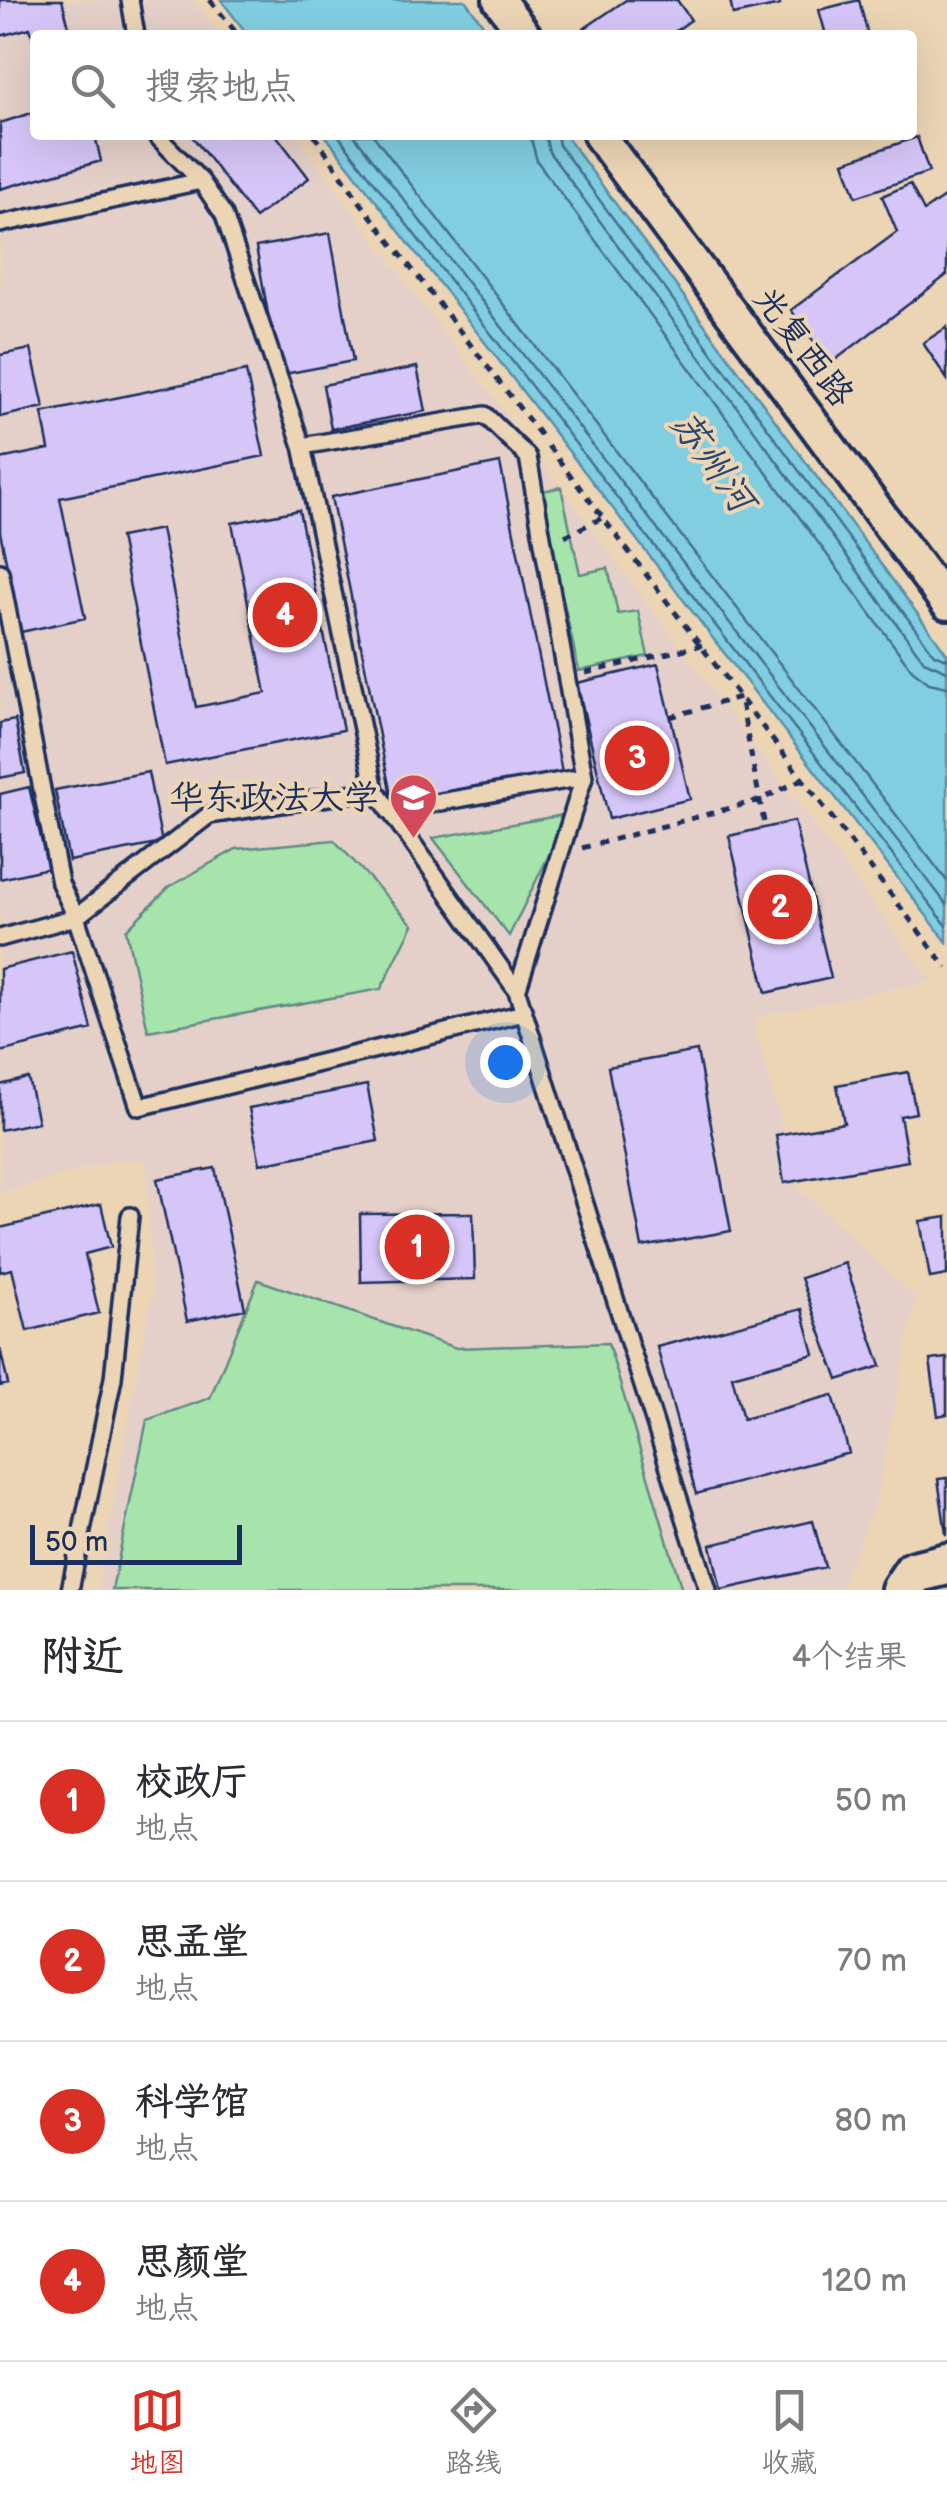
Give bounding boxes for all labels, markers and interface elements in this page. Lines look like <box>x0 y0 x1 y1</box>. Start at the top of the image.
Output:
search box <box>30 30 917 140</box>
icon: search <box>65 58 120 113</box>
text: 搜索地点 <box>145 65 297 110</box>
street label: 光复西路 <box>744 278 862 416</box>
water label: 苏州河 <box>660 403 767 526</box>
pin: 4 <box>252 578 318 652</box>
pin: 3 <box>604 720 670 796</box>
school or university icon: 华东政法大学 <box>388 772 440 840</box>
place label: 华东政法大学 <box>169 777 379 820</box>
pin: 2 <box>748 870 812 944</box>
your location <box>480 1037 531 1088</box>
pin: 1 <box>384 1210 450 1284</box>
scale bar <box>30 1520 242 1564</box>
text: 50 m <box>45 1526 108 1559</box>
text: 附近 <box>40 1632 124 1683</box>
text: 4个结果 <box>791 1638 907 1677</box>
text: 校政厅 <box>135 1760 249 1805</box>
text: 1 <box>66 1782 79 1821</box>
text: 50 m <box>835 1782 907 1821</box>
text: 地点 <box>135 1809 199 1848</box>
text: 思孟堂 <box>135 1920 249 1965</box>
text: 2 <box>63 1942 82 1981</box>
text: 70 m <box>837 1942 907 1981</box>
text: 地点 <box>135 1969 199 2008</box>
text: 科学馆 <box>135 2080 249 2125</box>
text: 3 <box>63 2102 82 2141</box>
text: 80 m <box>834 2102 907 2141</box>
text: 地点 <box>135 2129 199 2168</box>
text: 思颜堂 <box>135 2240 249 2285</box>
text: 4 <box>63 2262 82 2301</box>
text: 120 m <box>822 2262 907 2301</box>
text: 地点 <box>135 2289 199 2328</box>
tab: 地图 <box>130 2383 186 2480</box>
tab: 路线 <box>445 2383 501 2480</box>
tab: 收藏 <box>761 2383 817 2480</box>

